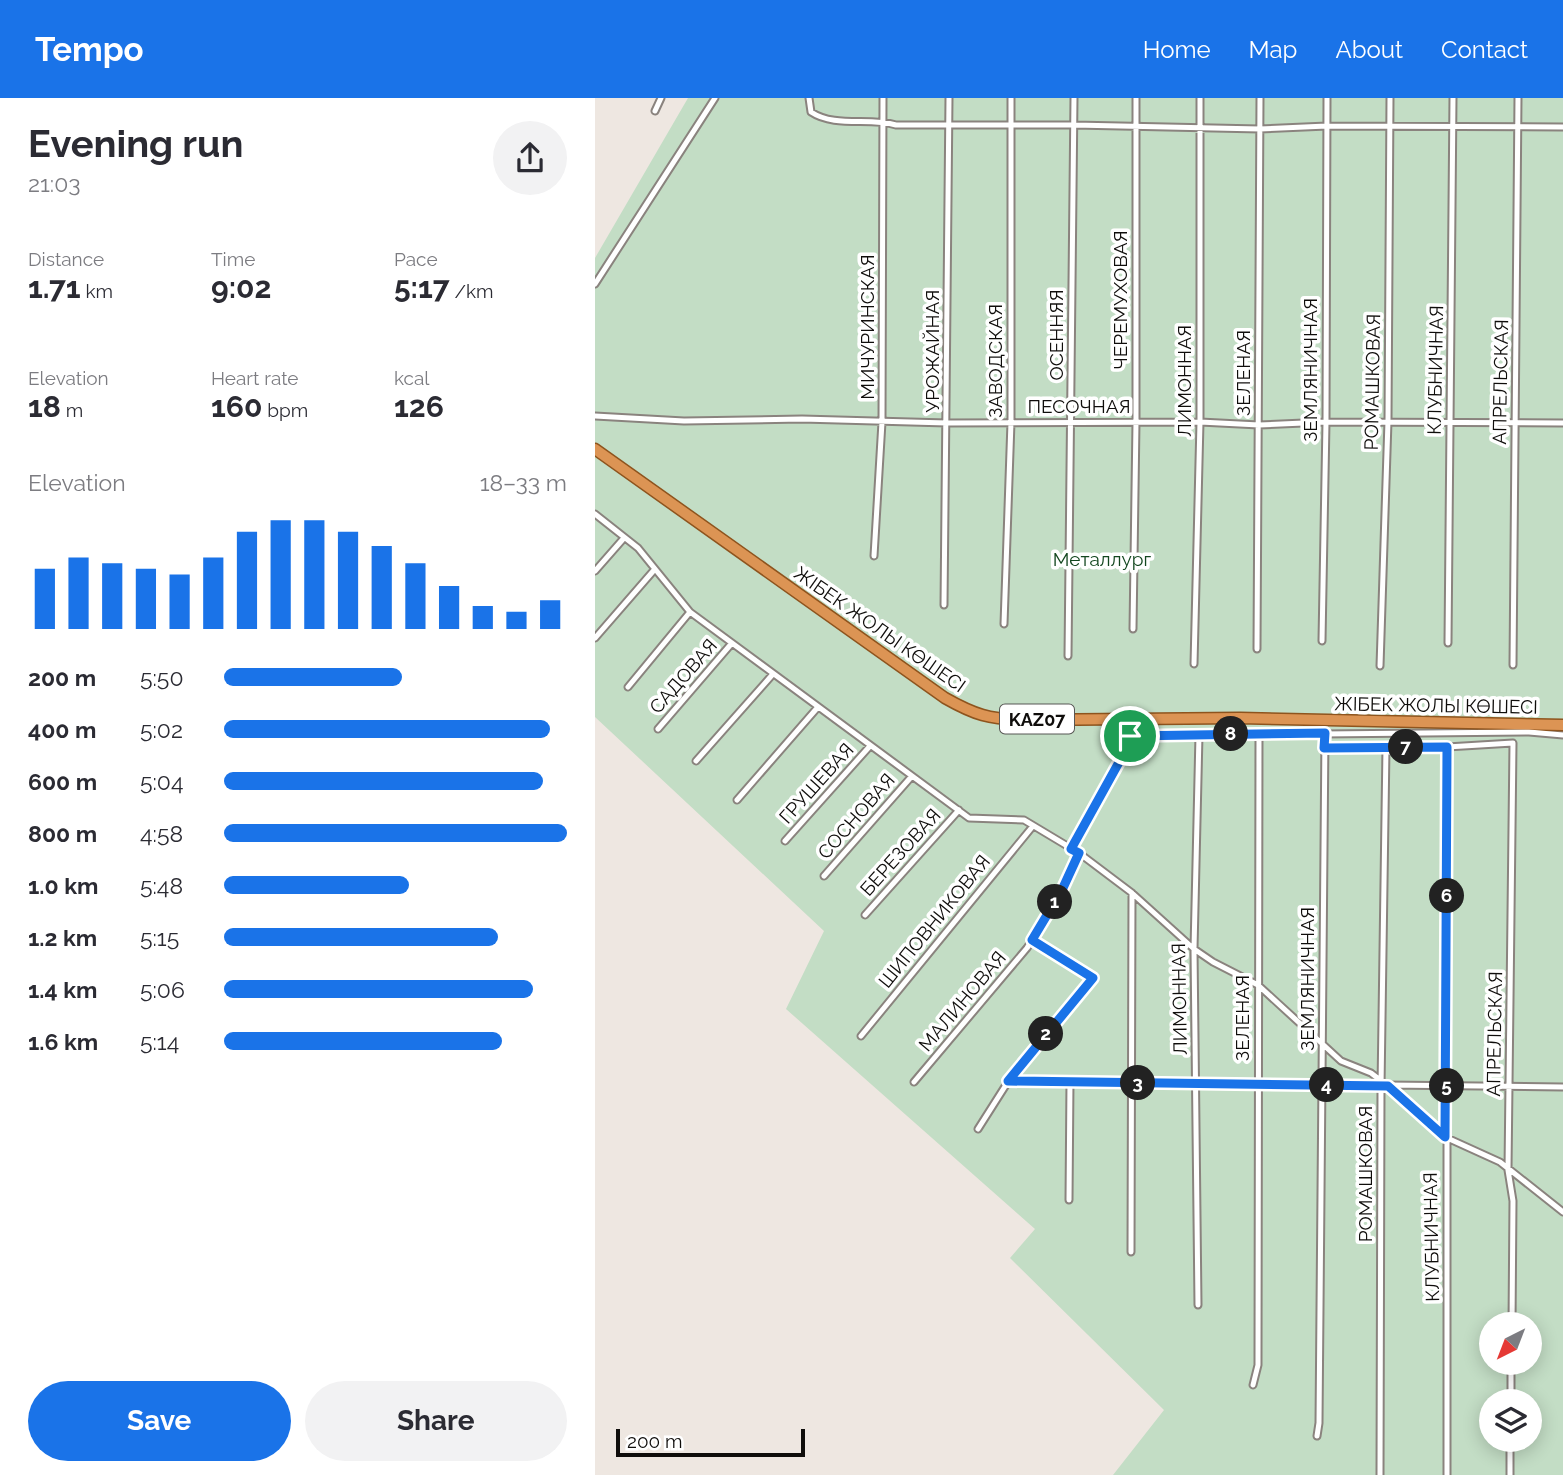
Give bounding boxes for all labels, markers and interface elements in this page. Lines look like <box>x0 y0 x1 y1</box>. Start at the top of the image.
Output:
text: Tempo <box>35 30 144 69</box>
text: Home <box>1143 35 1211 64</box>
text: Map <box>1249 35 1297 64</box>
text: About <box>1335 35 1403 64</box>
text: Contact <box>1441 35 1528 64</box>
text: Evening run <box>28 121 243 166</box>
button: share <box>493 121 567 195</box>
text: 21:03 <box>28 170 81 197</box>
street label: ЧЕРЕМУХОВАЯ <box>1109 230 1131 370</box>
text: Distance <box>28 248 104 270</box>
text: Time <box>211 248 255 270</box>
text: Pace <box>394 248 438 270</box>
street label: МИЧУРИНСКАЯ <box>856 254 878 400</box>
text: 1.71 <box>28 270 81 305</box>
text: 9:02 <box>211 270 271 305</box>
text: 5:17 <box>394 270 450 305</box>
text: km <box>81 280 113 302</box>
text: /km <box>450 280 494 302</box>
street label: ОСЕННЯЯ <box>1045 289 1067 381</box>
street label: УРОЖАЙНАЯ <box>921 290 943 412</box>
street label: ЗЕМЛЯНИЧНАЯ <box>1299 298 1321 442</box>
street label: ЗАВОДСКАЯ <box>984 304 1006 418</box>
street label: КЛУБНИЧНАЯ <box>1423 305 1447 435</box>
street label: РОМАШКОВАЯ <box>1360 314 1384 450</box>
street label: АПРЕЛЬСКАЯ <box>1488 319 1512 445</box>
street label: ЛИМОННАЯ <box>1173 325 1195 437</box>
street label: ЗЕЛЕНАЯ <box>1232 330 1254 416</box>
text: Elevation <box>28 367 109 389</box>
text: Heart rate <box>211 367 299 389</box>
text: kcal <box>394 367 430 389</box>
text: 18 <box>28 389 61 424</box>
text: 160 <box>211 389 262 424</box>
text: 126 <box>394 389 444 424</box>
street label: ПЕСОЧНАЯ <box>1027 395 1131 417</box>
text: m <box>61 399 83 421</box>
text: bpm <box>262 399 308 421</box>
text: Elevation <box>28 469 126 496</box>
text: 18–33 m <box>480 469 567 496</box>
park label: Металлург <box>1053 548 1151 570</box>
street label: ЖІБЕК ЖОЛЫ КӨШЕСІ <box>790 562 970 696</box>
street label: САДОВАЯ <box>645 634 721 718</box>
text: 200 m <box>28 664 96 691</box>
text: 5:50 <box>140 664 183 691</box>
street label: ЖІБЕК ЖОЛЫ КӨШЕСІ <box>1334 692 1538 718</box>
road number: KAZ07 <box>1000 704 1074 734</box>
pin <box>1100 706 1160 766</box>
text: 400 m <box>28 716 96 743</box>
text: 5:02 <box>140 716 183 743</box>
pin: 8 <box>1213 716 1249 752</box>
icon: arrive <box>1111 717 1149 755</box>
text: 8 <box>1225 722 1236 744</box>
pin: 7 <box>1389 730 1423 764</box>
text: 7 <box>1400 735 1411 757</box>
street label: ГРУШЕВАЯ <box>774 738 858 828</box>
text: 600 m <box>28 768 97 795</box>
text: 5:04 <box>140 768 184 795</box>
street label: СОСНОВАЯ <box>813 769 899 863</box>
street label: БЕРЕЗОВАЯ <box>855 804 945 900</box>
text: 800 m <box>28 820 97 847</box>
text: 4:58 <box>140 820 183 847</box>
street label: ШИПОВНИКОВАЯ <box>874 850 994 992</box>
text: 1.0 km <box>28 872 98 899</box>
text: 5:48 <box>140 872 183 899</box>
pin: 6 <box>1429 878 1465 914</box>
pin: 1 <box>1037 884 1072 920</box>
text: 6 <box>1441 884 1452 906</box>
text: 1 <box>1050 890 1059 912</box>
street label: ЗЕМЛЯНИЧНАЯ <box>1296 907 1318 1051</box>
text: 1.2 km <box>28 924 97 951</box>
text: 5:15 <box>140 924 179 951</box>
street label: ЛИМОННАЯ <box>1167 943 1191 1055</box>
street label: МАЛИНОВАЯ <box>914 947 1010 1055</box>
street label: АПРЕЛЬСКАЯ <box>1482 971 1506 1097</box>
street label: ЗЕЛЕНАЯ <box>1231 975 1253 1061</box>
text: 1.4 km <box>28 976 97 1003</box>
text: 5:06 <box>140 976 185 1003</box>
pin: 2 <box>1029 1016 1063 1052</box>
text: 2 <box>1040 1022 1051 1044</box>
text: 1.6 km <box>28 1028 98 1055</box>
text: 5:14 <box>140 1028 179 1055</box>
pin: 3 <box>1121 1066 1155 1100</box>
pin: 4 <box>1309 1068 1345 1102</box>
pin: 5 <box>1429 1068 1465 1104</box>
text: 3 <box>1132 1071 1143 1093</box>
text: 4 <box>1321 1073 1332 1095</box>
text: 5 <box>1441 1074 1452 1096</box>
street label: РОМАШКОВАЯ <box>1354 1106 1376 1242</box>
street label: КЛУБНИЧНАЯ <box>1419 1172 1443 1302</box>
north arrow <box>1479 1312 1542 1376</box>
map controls <box>1479 1312 1542 1452</box>
button: Save <box>28 1381 291 1461</box>
button: Share <box>305 1381 567 1461</box>
button: layers <box>1479 1389 1542 1452</box>
scale bar <box>616 1426 805 1458</box>
text: 200 m <box>627 1430 682 1452</box>

